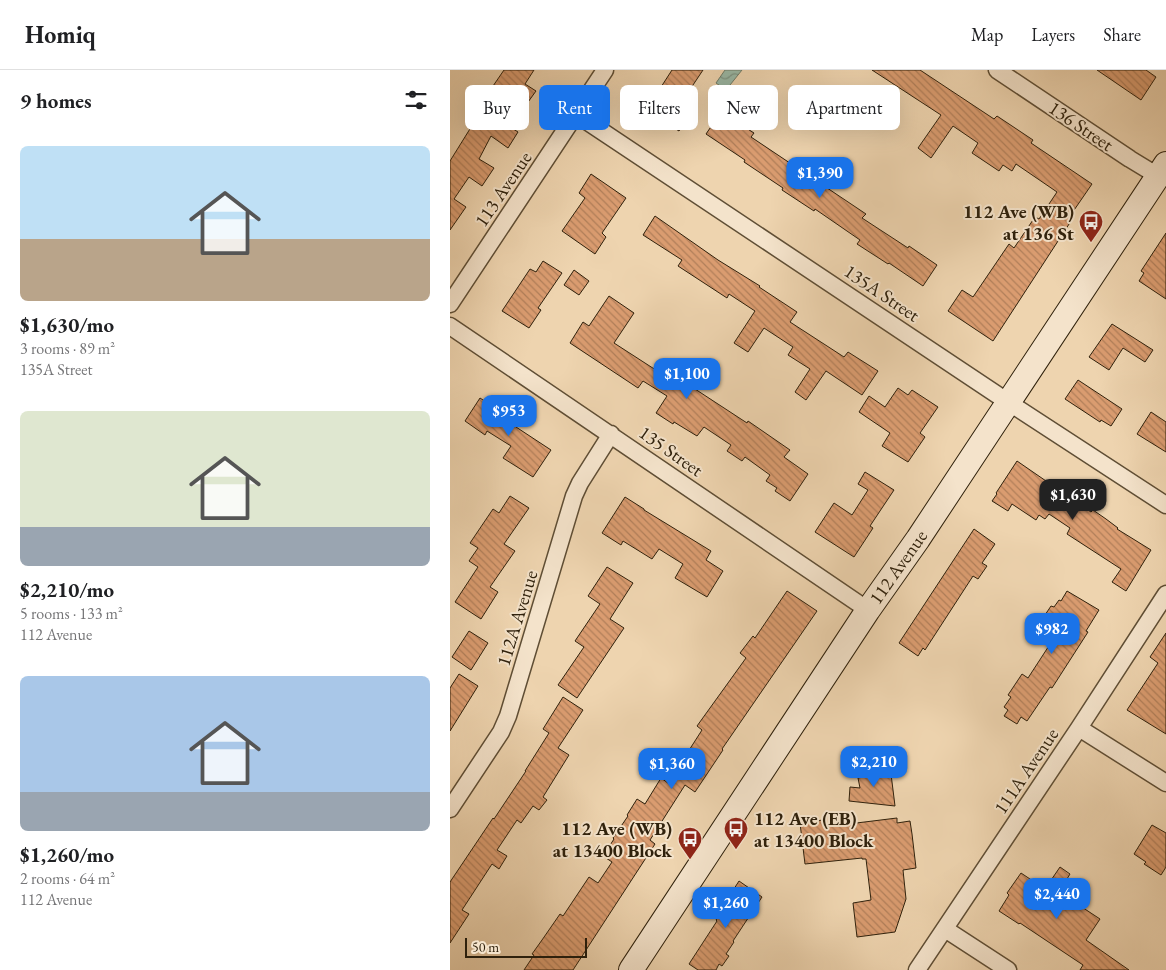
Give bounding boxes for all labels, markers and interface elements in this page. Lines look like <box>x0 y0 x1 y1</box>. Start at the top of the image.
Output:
text: Homiq <box>25 19 96 50</box>
text: Map <box>971 23 1003 46</box>
text: Layers <box>1031 23 1075 46</box>
text: Share <box>1103 23 1141 46</box>
chip: Buy <box>465 85 529 130</box>
chip: Rent <box>539 85 610 130</box>
chip: Filters <box>620 85 698 130</box>
chip: New <box>708 85 778 130</box>
chip: Apartment <box>788 85 900 130</box>
icon: filters <box>402 86 430 114</box>
text: 9 homes <box>20 87 92 114</box>
street label: 136 Street <box>1044 95 1118 157</box>
street label: 113 Avenue <box>469 146 537 232</box>
pin: $1,390 <box>779 156 861 199</box>
text: $1,390 <box>797 162 843 183</box>
icon: home <box>180 178 270 268</box>
place label: 112 Ave (WB) at 136 St <box>963 199 1074 246</box>
bus stop icon: 112 Ave (WB) at 136 St <box>1078 209 1104 243</box>
street label: 135A Street <box>839 259 925 327</box>
text: $1,630/mo <box>20 311 114 338</box>
text: 3 rooms · 89 m² <box>20 338 115 359</box>
pin: $1,100 <box>646 358 728 400</box>
text: 135A Street <box>20 359 92 380</box>
text: $1,100 <box>664 363 710 384</box>
pin: $953 <box>479 394 539 437</box>
text: $953 <box>493 400 525 421</box>
street label: 135 Street <box>634 420 708 482</box>
icon: home <box>180 443 270 533</box>
pin: $1,630 <box>1032 478 1114 521</box>
text: $1,630 <box>1050 484 1096 505</box>
street label: 112 Avenue <box>863 525 933 609</box>
street label: 112A Avenue <box>491 567 543 669</box>
text: $2,210/mo <box>20 576 114 603</box>
text: 5 rooms · 133 m² <box>20 603 123 624</box>
pin: $982 <box>1022 612 1082 655</box>
text: $982 <box>1036 618 1068 639</box>
text: 112 Avenue <box>20 624 92 645</box>
icon: home <box>180 708 270 798</box>
street label: 111A Avenue <box>988 723 1064 819</box>
pin: $2,210 <box>833 746 915 788</box>
pin: $1,360 <box>631 748 713 790</box>
text: $2,210 <box>851 751 897 772</box>
text: $1,360 <box>649 753 695 774</box>
place label: 112 Ave (EB) at 13400 Block <box>754 806 874 853</box>
place label: 112 Ave (WB) at 13400 Block <box>553 816 673 863</box>
bus stop icon: 112 Ave (EB) at 13400 Block <box>723 816 749 850</box>
bus stop icon: 112 Ave (WB) at 13400 Block <box>677 826 703 860</box>
text: $1,260/mo <box>20 841 114 868</box>
text: 2 rooms · 64 m² <box>20 868 115 889</box>
pin: $2,440 <box>1016 878 1098 920</box>
text: $2,440 <box>1034 883 1080 904</box>
pin: $1,260 <box>685 886 767 929</box>
text: 112 Avenue <box>20 889 92 910</box>
text: $1,260 <box>703 892 749 913</box>
scale bar <box>465 935 588 958</box>
text: 50 m <box>472 938 499 956</box>

